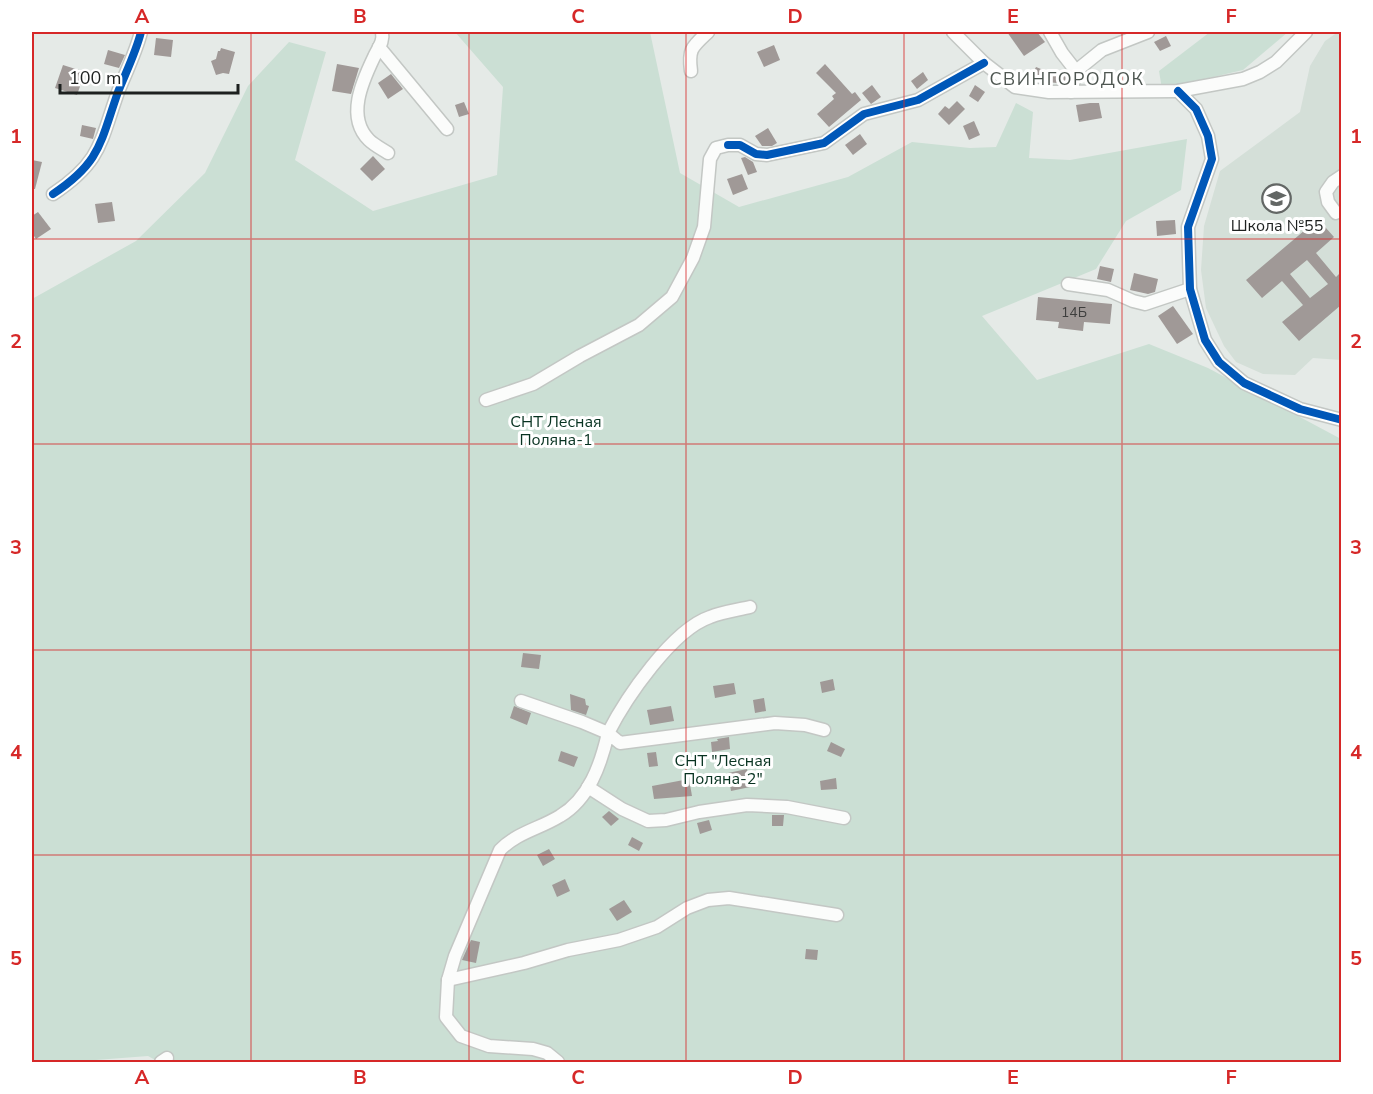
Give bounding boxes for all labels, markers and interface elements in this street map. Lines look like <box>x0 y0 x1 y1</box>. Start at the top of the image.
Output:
text: A <box>135 3 150 30</box>
text: B <box>353 3 367 30</box>
text: C <box>571 3 585 30</box>
text: D <box>787 3 803 30</box>
text: E <box>1007 3 1019 30</box>
text: F <box>1225 3 1237 30</box>
scale bar <box>60 57 238 95</box>
text: 100 m <box>69 66 121 90</box>
district label: СВИНГОРОДОК <box>989 67 1145 91</box>
text: 1 <box>10 123 22 150</box>
text: 1 <box>1350 123 1362 150</box>
school or university icon: Школа №55 <box>1261 182 1293 214</box>
place label: Школа №55 <box>1231 215 1323 237</box>
house number: 14Б <box>1061 303 1087 322</box>
text: 2 <box>10 328 22 355</box>
text: 2 <box>1350 328 1362 355</box>
park label: СНТ Лесная Поляна-1 <box>510 411 602 451</box>
text: 3 <box>10 534 22 561</box>
text: 3 <box>1350 534 1362 561</box>
text: 4 <box>10 739 22 766</box>
text: 4 <box>1350 739 1362 766</box>
park label: СНТ "Лесная Поляна-2" <box>675 750 771 790</box>
text: 5 <box>10 945 22 972</box>
text: 5 <box>1350 945 1362 972</box>
text: A <box>135 1064 150 1091</box>
text: B <box>353 1064 367 1091</box>
text: C <box>571 1064 585 1091</box>
text: D <box>787 1064 803 1091</box>
text: E <box>1007 1064 1019 1091</box>
text: F <box>1225 1064 1237 1091</box>

